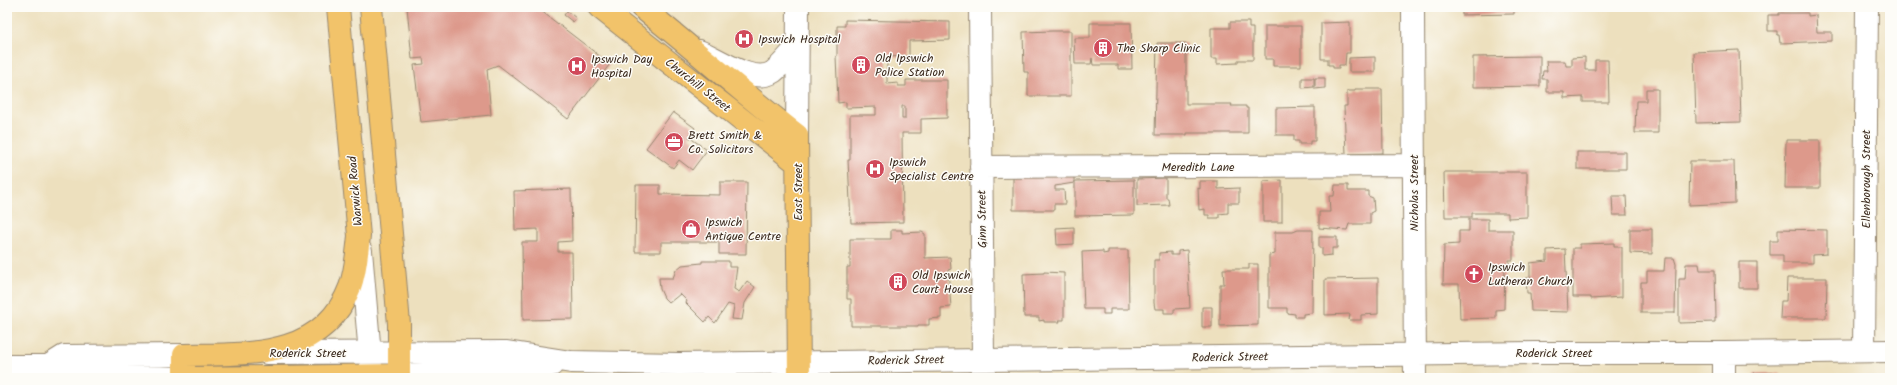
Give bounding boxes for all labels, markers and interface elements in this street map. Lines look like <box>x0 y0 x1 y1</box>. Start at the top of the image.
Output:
hospital icon: Ipswich Hospital <box>733 28 755 50</box>
place label: Ipswich Hospital <box>758 30 841 49</box>
building icon: The Sharp Clinic <box>1092 37 1114 59</box>
place label: The Sharp Clinic <box>1117 39 1201 58</box>
place label: Old Ipswich Police Station <box>875 49 944 82</box>
place label: Ipswich Day Hospital <box>591 50 652 83</box>
street label: Churchill Street <box>661 54 735 117</box>
building icon: Old Ipswich Police Station <box>850 54 872 76</box>
hospital icon: Ipswich Day Hospital <box>566 55 588 77</box>
place label: Brett Smith & Co. Solicitors <box>688 126 762 159</box>
street label: Ellenborough Street <box>1857 129 1876 229</box>
office icon: Brett Smith & Co. Solicitors <box>663 131 685 153</box>
place label: Ipswich Specialist Centre <box>889 153 974 186</box>
street label: Warwick Road <box>343 154 368 227</box>
street label: Nicholas Street <box>1405 154 1424 232</box>
hospital icon: Ipswich Specialist Centre <box>864 158 886 180</box>
street label: Meredith Lane <box>1162 158 1235 177</box>
street label: East Street <box>789 163 808 221</box>
street label: Ginn Street <box>972 189 993 248</box>
place label: Ipswich Antique Centre <box>705 213 781 246</box>
shop icon: Ipswich Antique Centre <box>680 218 702 240</box>
place label: Ipswich Lutheran Church <box>1488 258 1573 291</box>
church icon: Ipswich Lutheran Church <box>1463 263 1485 285</box>
place label: Old Ipswich Court House <box>912 266 974 299</box>
building icon: Old Ipswich Court House <box>887 271 909 293</box>
street label: Roderick Street <box>270 344 347 363</box>
street label: Roderick Street <box>1516 344 1593 363</box>
street label: Roderick Street <box>1191 347 1269 368</box>
street label: Roderick Street <box>867 350 945 371</box>

